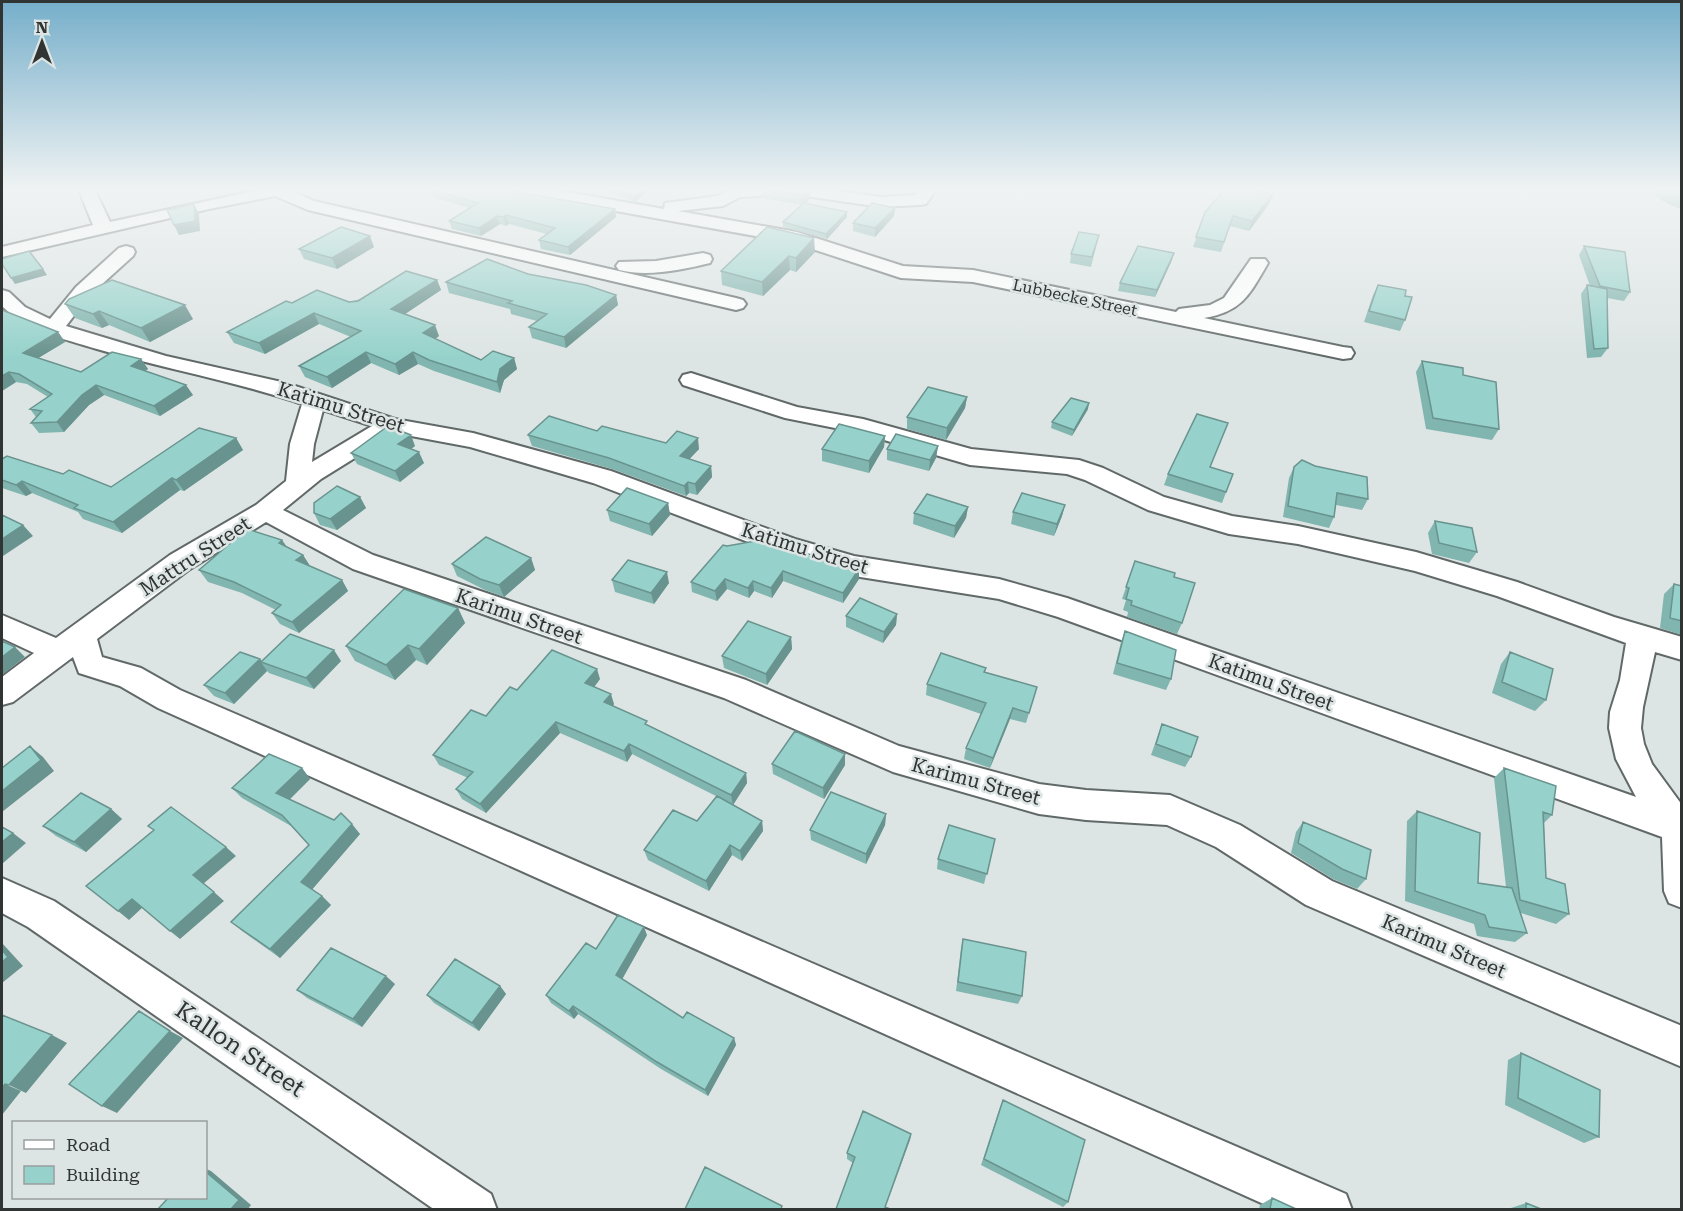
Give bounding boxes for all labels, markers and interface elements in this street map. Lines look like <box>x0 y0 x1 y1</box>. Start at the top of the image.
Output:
north arrow <box>12 12 72 72</box>
text: N <box>36 18 48 37</box>
street label: Lubbecke Street <box>1011 275 1139 320</box>
street label: Katimu Street <box>275 376 408 438</box>
street label: Mattru Street <box>135 511 256 601</box>
street label: Katimu Street <box>739 517 872 579</box>
street label: Karimu Street <box>452 583 586 649</box>
street label: Katimu Street <box>1205 648 1337 716</box>
street label: Karimu Street <box>909 752 1044 810</box>
street label: Karimu Street <box>1378 909 1510 983</box>
street label: Kallon Street <box>170 995 310 1103</box>
legend <box>12 1121 207 1199</box>
text: Road <box>66 1134 111 1155</box>
text: Building <box>66 1164 140 1185</box>

